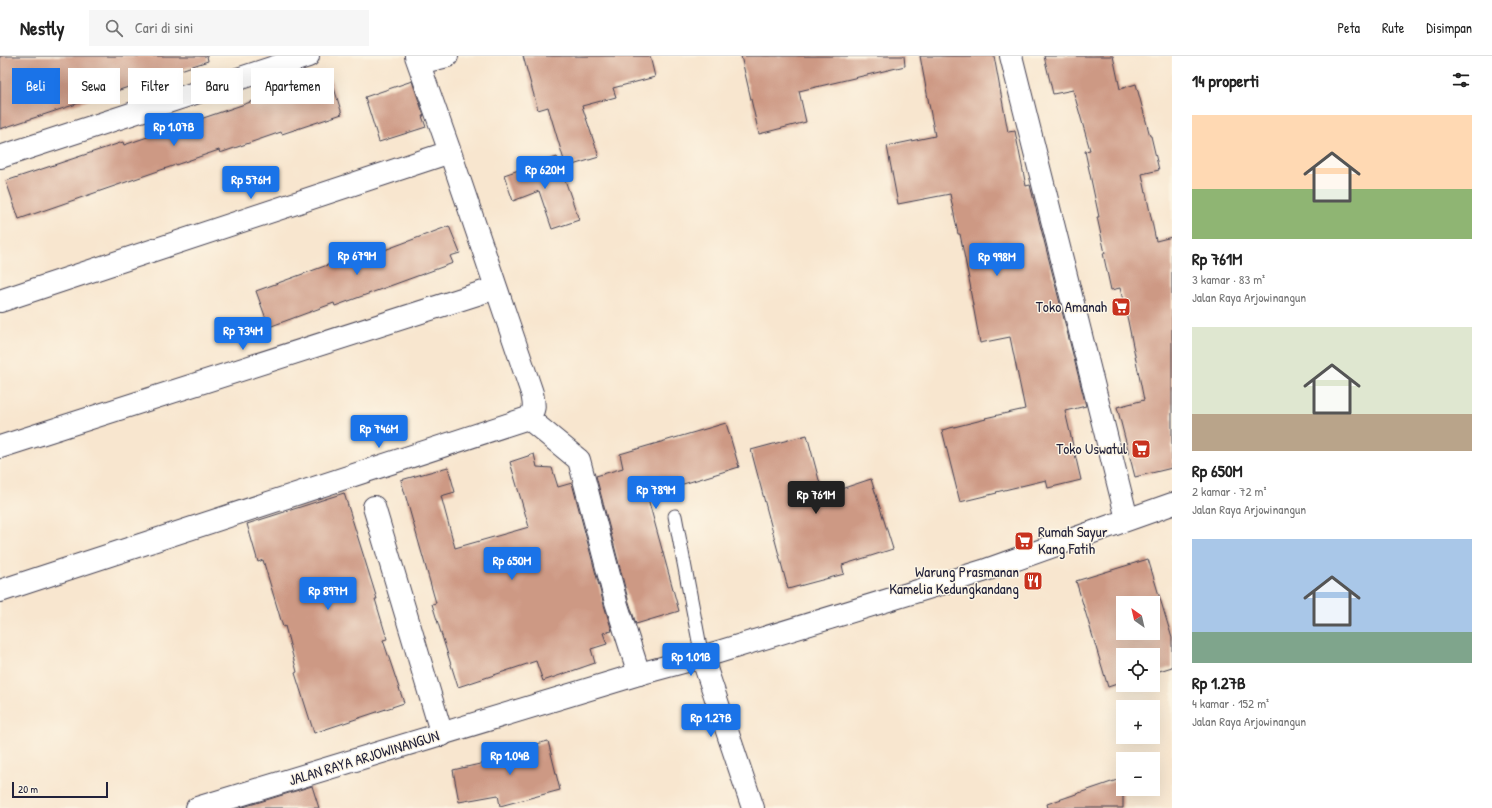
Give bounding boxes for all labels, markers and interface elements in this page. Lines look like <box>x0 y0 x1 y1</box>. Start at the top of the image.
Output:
search box <box>89 10 369 46</box>
text: Nestly <box>20 15 65 41</box>
icon: search <box>103 17 125 39</box>
text: Cari di sini <box>135 17 193 38</box>
text: Peta <box>1337 18 1360 37</box>
text: Rute <box>1382 18 1404 37</box>
text: Disimpan <box>1426 18 1472 37</box>
chip: Beli <box>12 68 60 104</box>
chip: Sewa <box>68 68 120 104</box>
chip: Filter <box>128 68 183 104</box>
chip: Baru <box>191 68 243 104</box>
chip: Apartemen <box>251 68 334 104</box>
text: 14 properti <box>1192 69 1259 92</box>
icon: filters <box>1450 69 1472 91</box>
pin: Rp 1.07B <box>133 113 215 147</box>
text: Rp 1.07B <box>154 117 194 135</box>
icon: home <box>1296 141 1368 213</box>
pin: Rp 620M <box>508 156 582 190</box>
text: Rp 620M <box>525 160 565 178</box>
pin: Rp 576M <box>214 166 288 200</box>
text: Rp 576M <box>231 170 271 188</box>
pin: Rp 679M <box>320 242 394 276</box>
pin: Rp 998M <box>960 243 1034 277</box>
text: Rp 679M <box>338 246 376 264</box>
text: Rp 998M <box>978 247 1016 265</box>
text: Rp 761M <box>1192 247 1242 270</box>
text: 3 kamar · 83 m² <box>1192 270 1265 288</box>
text: Jalan Raya Arjowinangun <box>1192 288 1306 306</box>
place label: Toko Amanah <box>1036 296 1107 317</box>
supermarket icon: Toko Amanah <box>1110 296 1132 318</box>
pin: Rp 734M <box>206 317 280 351</box>
text: Rp 734M <box>223 321 263 339</box>
icon: home <box>1296 353 1368 425</box>
pin: Rp 746M <box>342 415 416 449</box>
text: Rp 746M <box>360 419 398 437</box>
place label: Toko Uswatul <box>1056 438 1127 459</box>
supermarket icon: Toko Uswatul <box>1130 438 1152 460</box>
text: Rp 650M <box>1192 459 1243 482</box>
pin: Rp 789M <box>619 476 693 510</box>
text: Rp 789M <box>636 480 676 498</box>
pin: Rp 761M <box>779 481 853 515</box>
text: 2 kamar · 72 m² <box>1192 482 1266 500</box>
text: Rp 761M <box>797 485 835 503</box>
text: Jalan Raya Arjowinangun <box>1192 500 1306 518</box>
place label: Rumah Sayur Kang Fatih <box>1038 521 1108 559</box>
supermarket icon: Rumah Sayur Kang Fatih <box>1013 530 1035 552</box>
pin: Rp 650M <box>475 547 549 581</box>
text: Rp 650M <box>493 551 531 569</box>
place label: Warung Prasmanan Kamelia Kedungkandang <box>889 561 1019 599</box>
icon: home <box>1296 565 1368 637</box>
restaurant icon: Warung Prasmanan Kamelia Kedungkandang <box>1022 570 1044 592</box>
pin: Rp 897M <box>291 577 365 611</box>
text: Rp 897M <box>308 581 348 599</box>
north arrow <box>1116 596 1160 640</box>
map controls <box>1116 596 1160 796</box>
pin: Rp 1.01B <box>650 643 732 677</box>
text: Rp 1.01B <box>671 647 711 665</box>
button: locate <box>1116 648 1160 692</box>
text: Rp 1.27B <box>1192 671 1246 694</box>
text: 4 kamar · 152 m² <box>1192 694 1269 712</box>
button: + <box>1116 700 1160 744</box>
pin: Rp 1.27B <box>670 704 752 738</box>
text: Rp 1.27B <box>690 708 732 726</box>
text: Jalan Raya Arjowinangun <box>1192 712 1306 730</box>
street label: JALAN RAYA ARJOWINANGUN <box>286 725 442 790</box>
pin: Rp 1.04B <box>469 742 551 776</box>
text: Rp 1.04B <box>490 746 530 764</box>
button: − <box>1116 752 1160 796</box>
scale bar <box>12 780 108 799</box>
text: 20 m <box>18 782 38 796</box>

